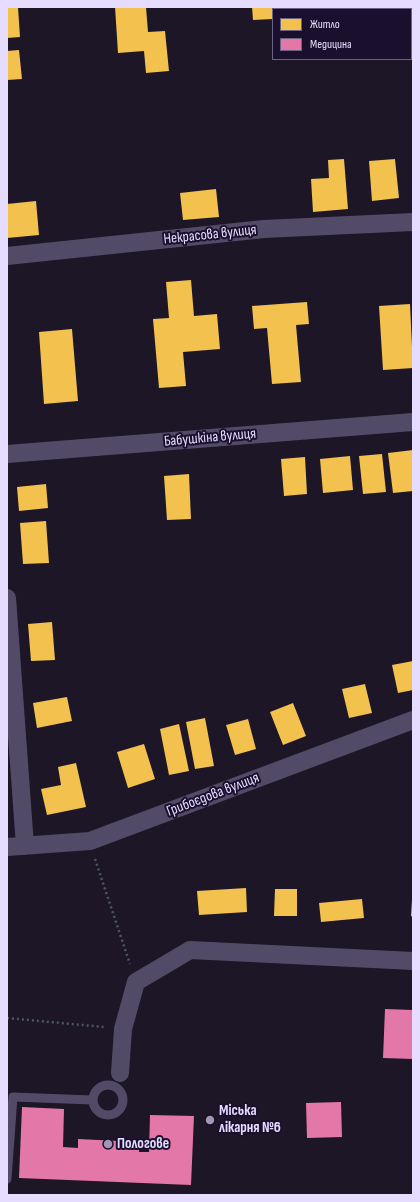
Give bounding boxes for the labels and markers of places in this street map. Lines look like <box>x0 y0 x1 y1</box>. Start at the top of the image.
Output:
place label: Міська лікарня №6 <box>219 1102 281 1137</box>
marker: Міська лікарня №6 <box>204 1114 216 1126</box>
place label: Пологове <box>117 1135 169 1153</box>
marker: Пологове <box>102 1138 114 1150</box>

